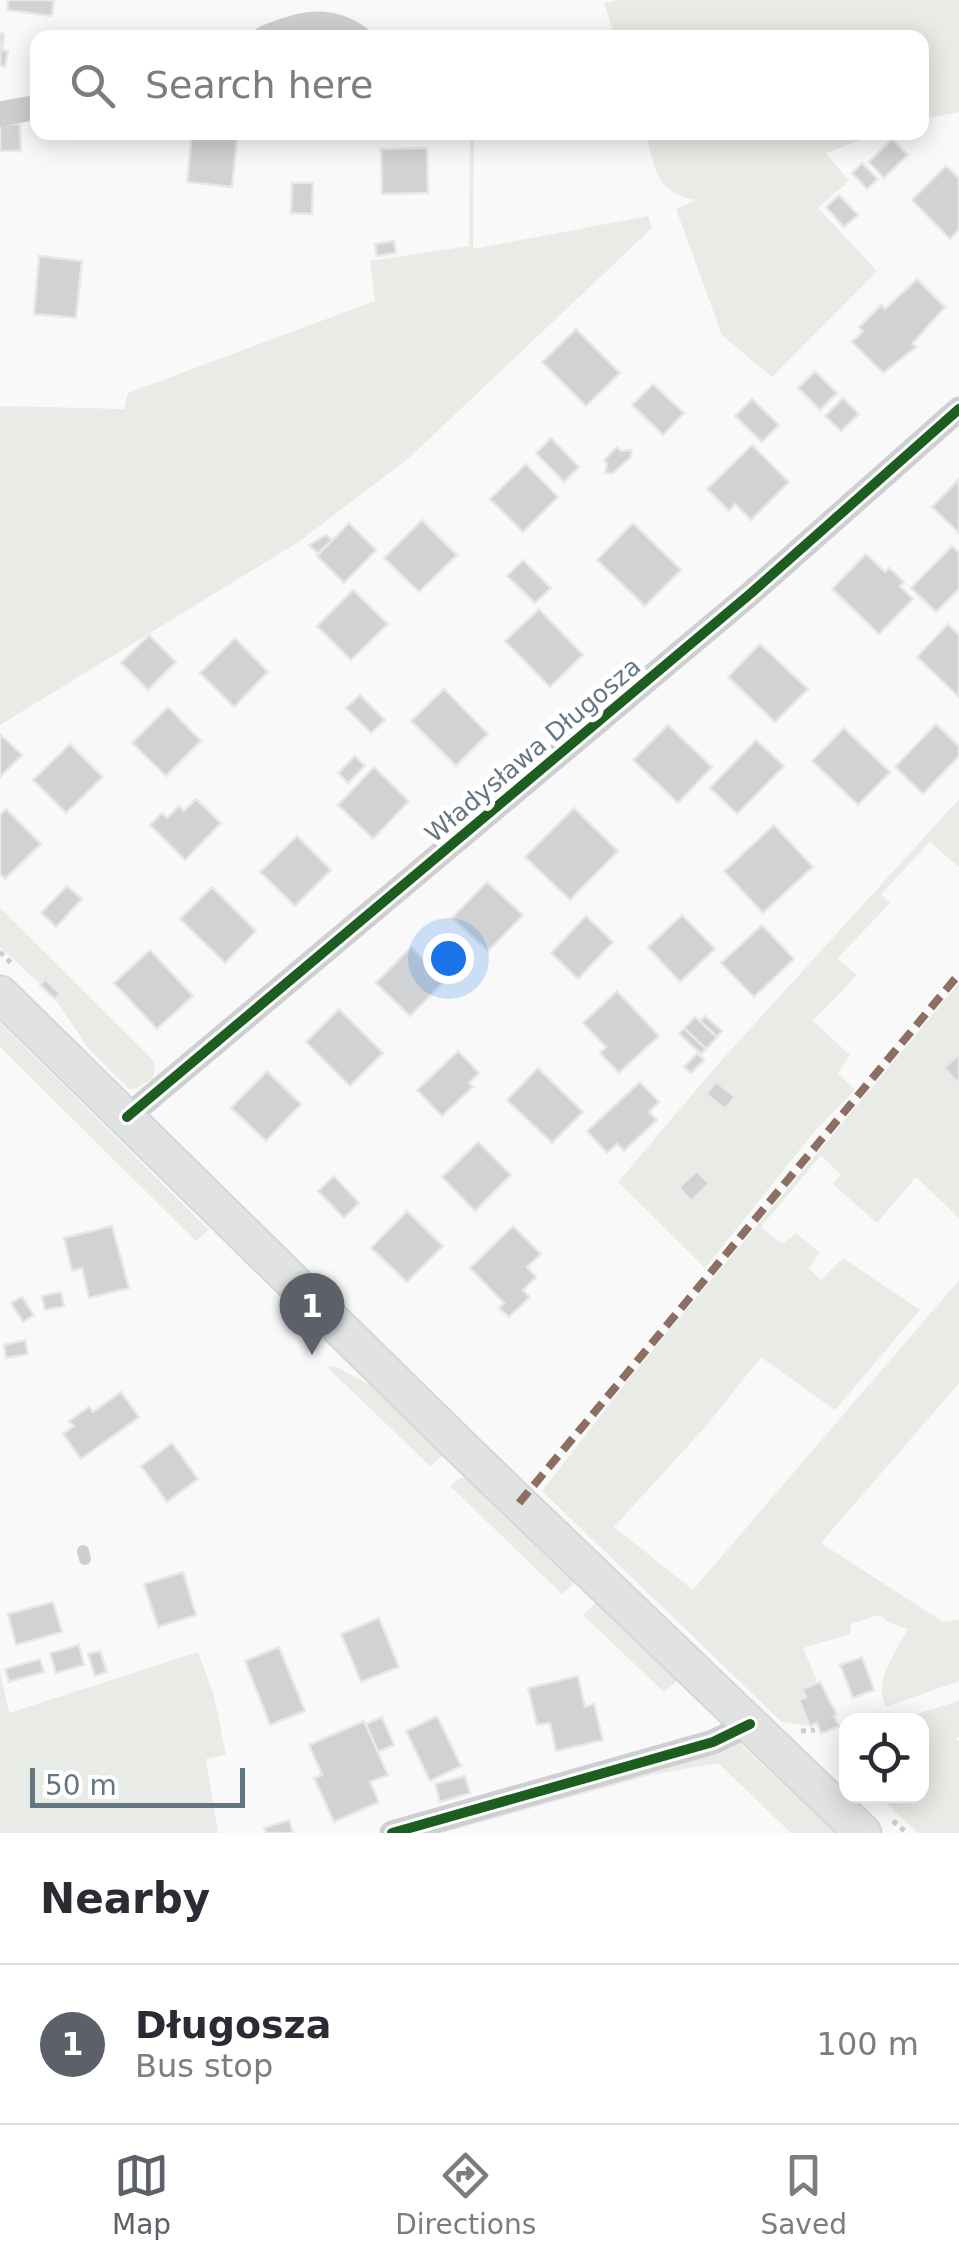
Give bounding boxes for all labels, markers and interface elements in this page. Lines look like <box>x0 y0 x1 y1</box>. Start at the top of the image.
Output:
search box <box>30 30 929 140</box>
icon: search <box>65 58 120 113</box>
text: Search here <box>145 63 373 107</box>
street label: Władysława Długosza <box>420 652 646 848</box>
your location <box>423 933 474 984</box>
pin: 1 <box>280 1272 344 1355</box>
map controls <box>839 1713 929 1803</box>
button: locate <box>839 1713 929 1803</box>
scale bar <box>30 1763 245 1808</box>
text: 50 m <box>45 1769 117 1802</box>
text: Nearby <box>40 1874 210 1923</box>
text: Długosza <box>135 2003 331 2047</box>
text: 1 <box>61 2025 84 2063</box>
text: 100 m <box>817 2025 919 2063</box>
text: Bus stop <box>135 2047 273 2085</box>
tab: Map <box>112 2148 171 2241</box>
tab: Directions <box>395 2148 536 2241</box>
tab: Saved <box>760 2148 847 2241</box>

